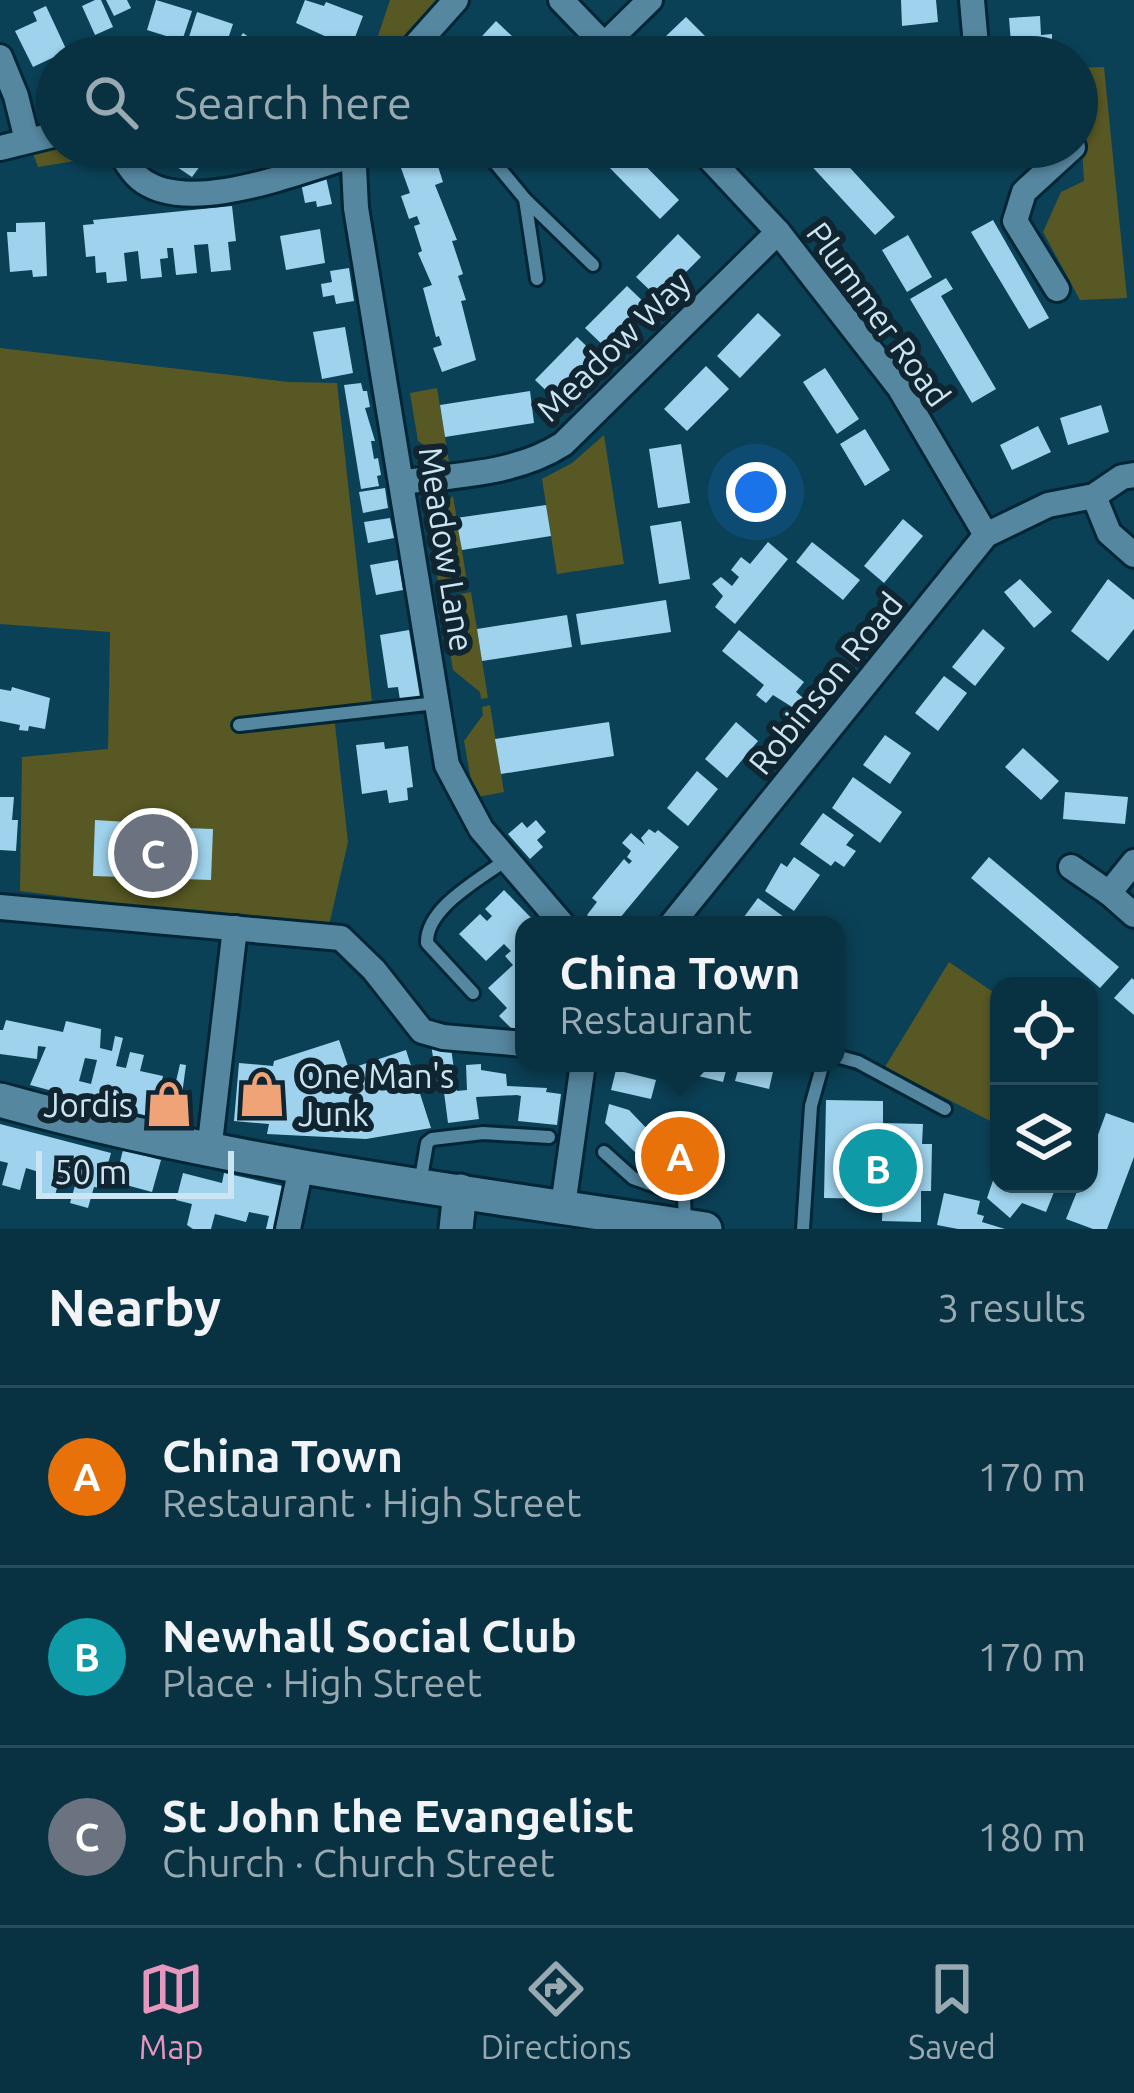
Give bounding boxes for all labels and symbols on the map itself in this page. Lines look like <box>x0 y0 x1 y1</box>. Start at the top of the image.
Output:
street label: Plummer Road <box>800 215 958 413</box>
street label: Meadow Way <box>529 264 697 428</box>
street label: Meadow Lane <box>413 444 481 654</box>
your location <box>726 462 786 522</box>
street label: Robinson Road <box>741 585 909 781</box>
pin: C <box>114 808 192 898</box>
place label: One Man's Junk <box>298 1057 454 1132</box>
shop icon: One Man's Junk <box>237 1069 287 1119</box>
shop icon: Jordis <box>144 1079 194 1129</box>
place label: Jordis <box>43 1086 133 1123</box>
pin: A <box>641 1111 719 1201</box>
pin: B <box>839 1123 917 1213</box>
scale bar <box>36 1145 234 1198</box>

